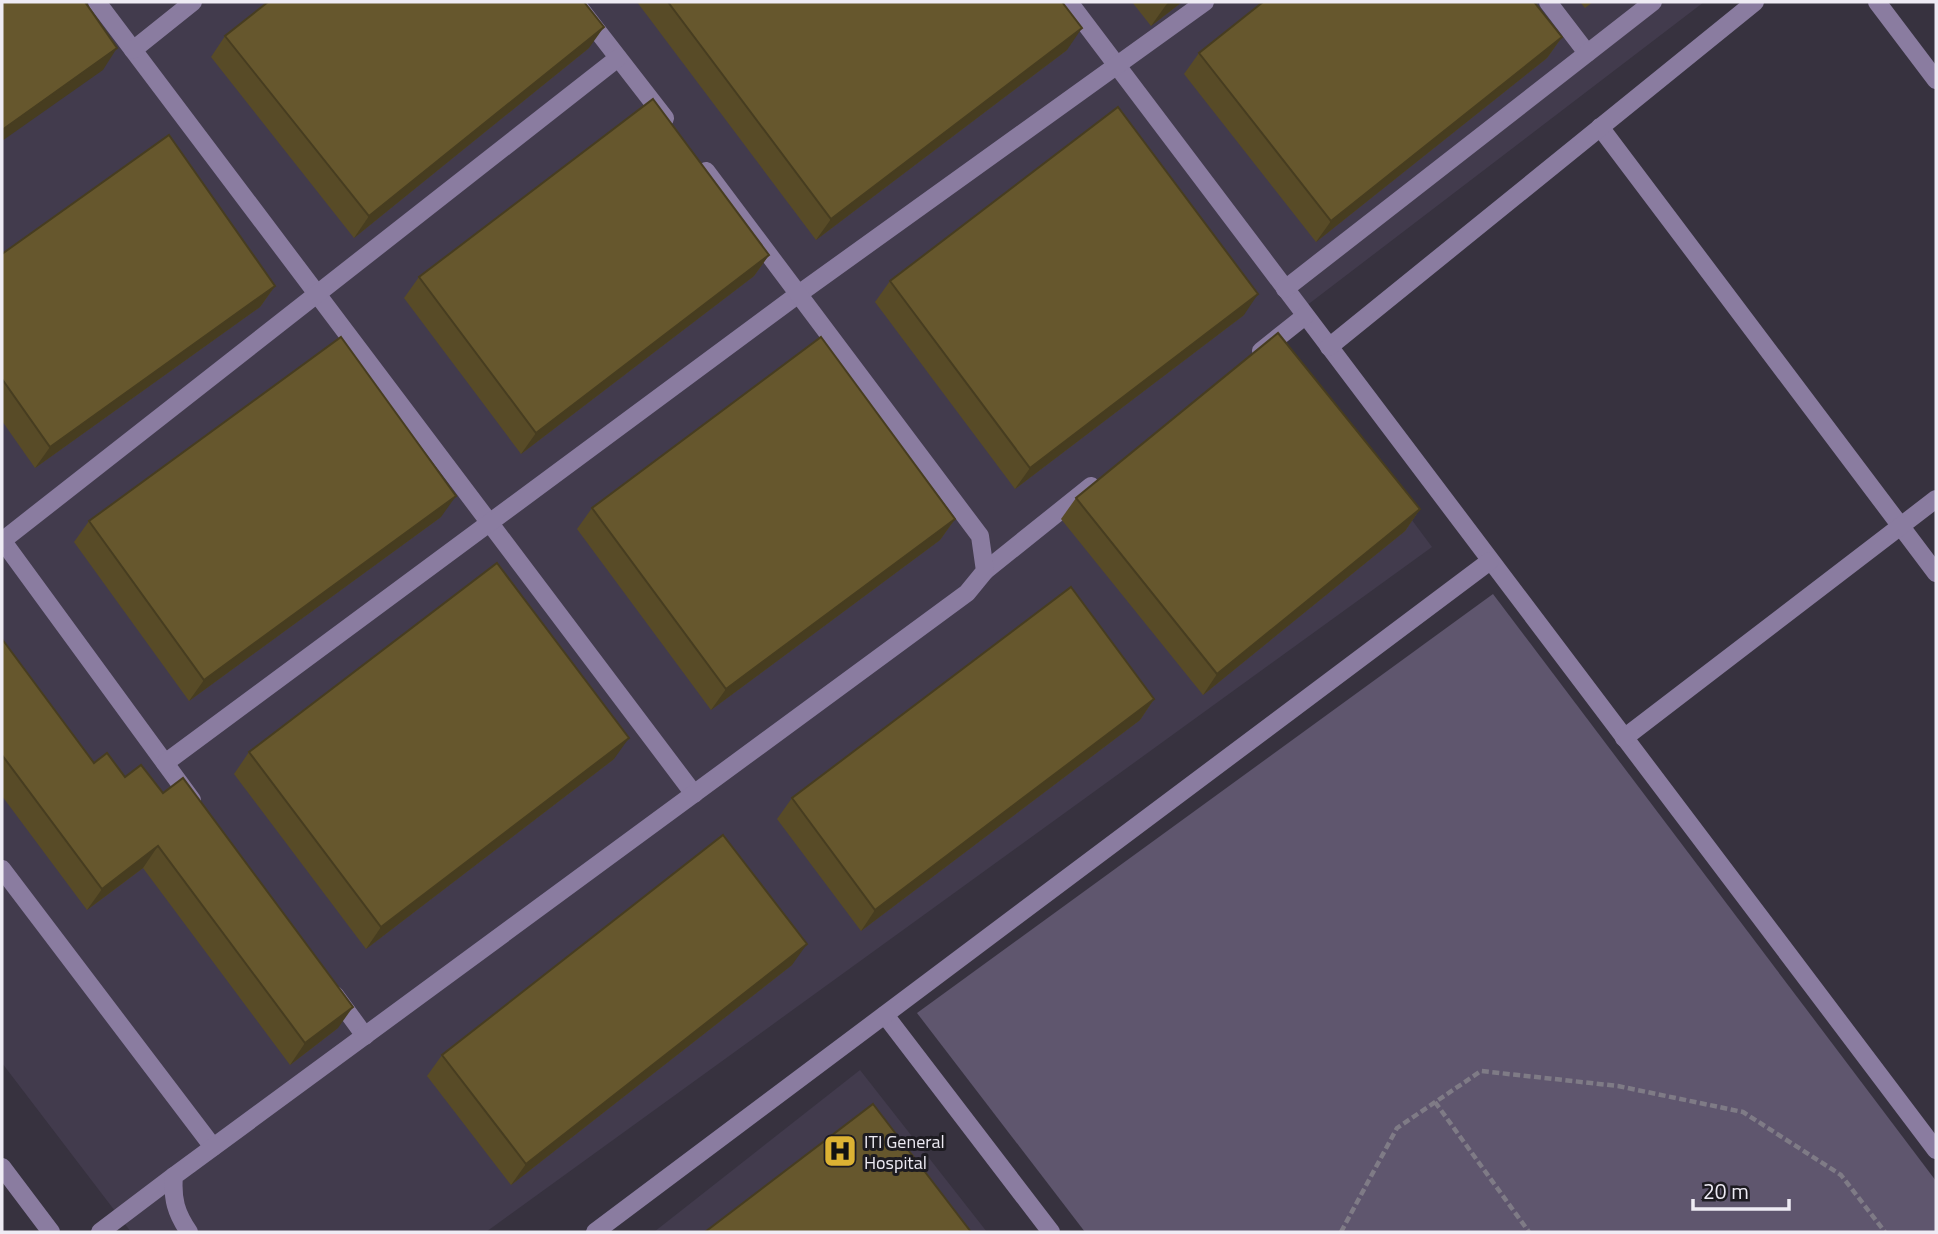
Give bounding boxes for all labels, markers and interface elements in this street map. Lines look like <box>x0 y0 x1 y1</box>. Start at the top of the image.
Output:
place label: ITI General Hospital <box>864 1128 945 1176</box>
hospital icon: ITI General Hospital <box>821 1132 859 1170</box>
scale bar <box>1693 1168 1789 1212</box>
text: 20 m <box>1703 1175 1749 1207</box>

